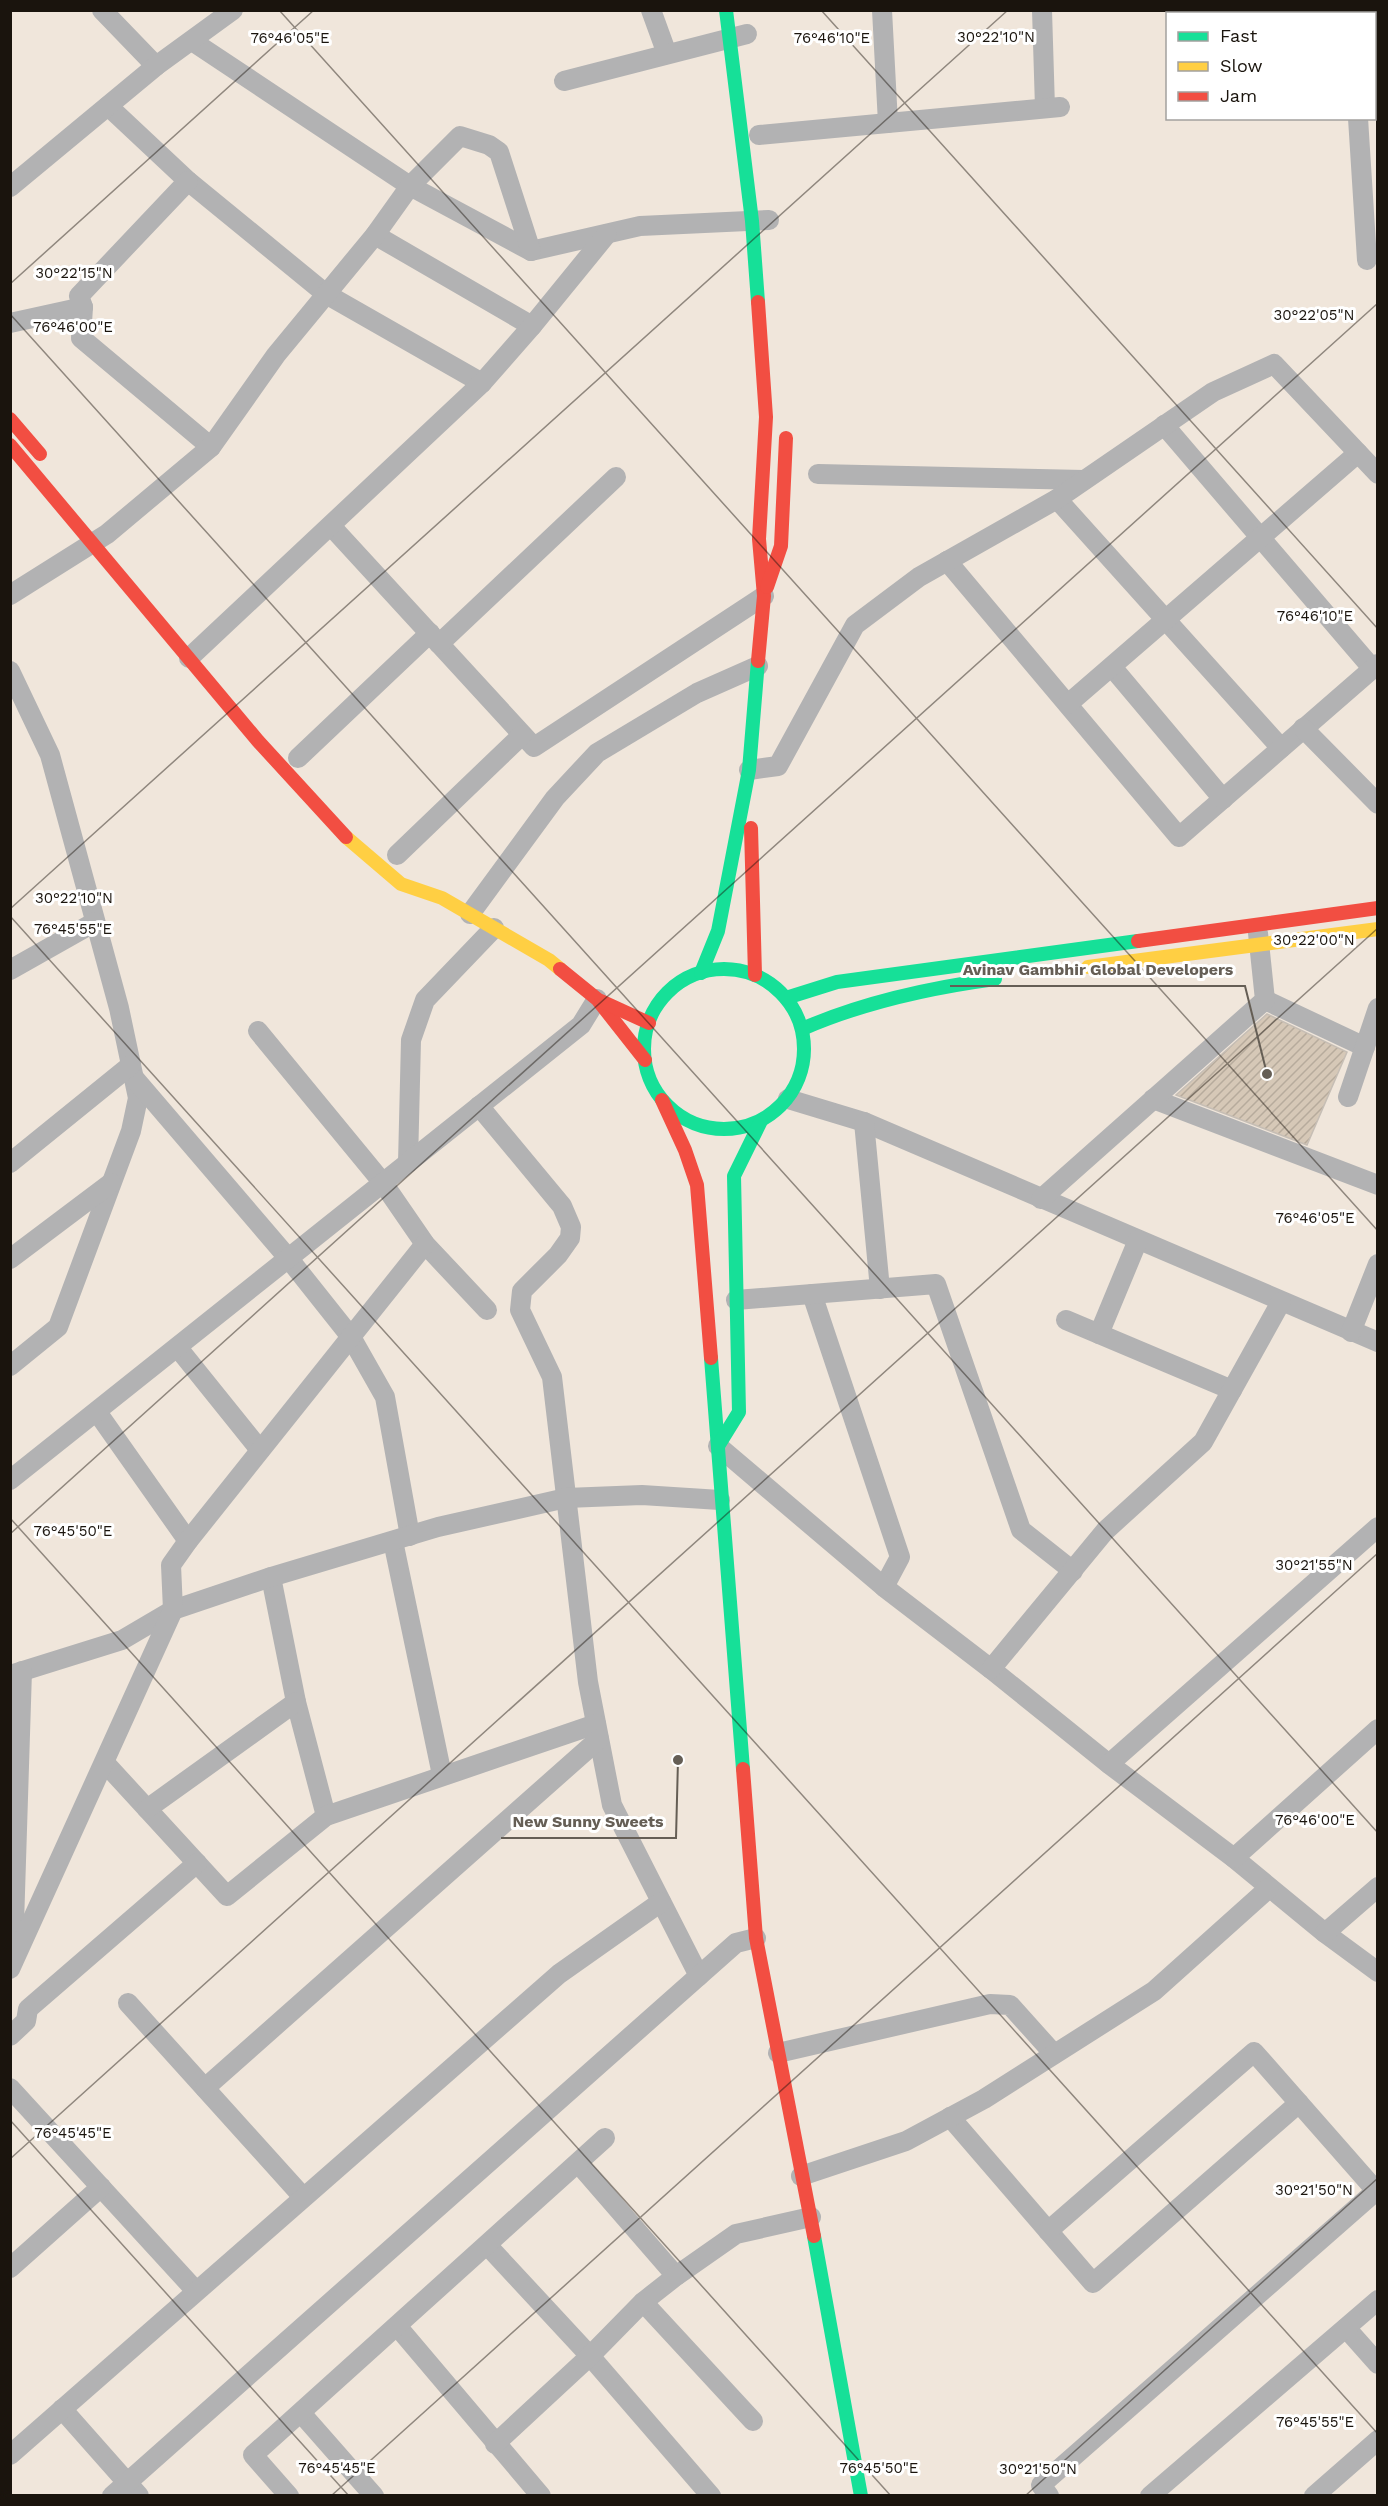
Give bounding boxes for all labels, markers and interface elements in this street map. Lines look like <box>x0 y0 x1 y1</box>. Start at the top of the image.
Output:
legend <box>1166 12 1376 120</box>
text: Fast <box>1220 25 1258 46</box>
text: 30°22'10"N <box>957 28 1035 46</box>
text: 76°46'05"E <box>250 29 330 47</box>
text: 76°46'10"E <box>794 29 870 47</box>
text: Slow <box>1220 55 1263 76</box>
text: Jam <box>1220 85 1257 106</box>
text: 30°22'15"N <box>35 264 113 282</box>
text: 30°22'05"N <box>1273 306 1355 324</box>
text: 76°46'00"E <box>33 318 113 336</box>
text: 76°46'10"E <box>1277 607 1353 625</box>
text: 30°22'10"N <box>35 889 113 907</box>
text: 76°45'55"E <box>34 920 112 938</box>
text: 30°22'00"N <box>1273 931 1355 949</box>
callout: Avinav Gambhir Global Developers <box>950 952 1245 986</box>
text: Avinav Gambhir Global Developers <box>963 960 1234 979</box>
text: 76°46'05"E <box>1275 1209 1355 1227</box>
text: 76°45'50"E <box>34 1522 112 1540</box>
text: 30°21'55"N <box>1275 1556 1353 1574</box>
callout: New Sunny Sweets <box>501 1804 676 1838</box>
text: 76°46'00"E <box>1275 1811 1355 1829</box>
text: New Sunny Sweets <box>513 1812 664 1831</box>
text: 76°45'45"E <box>34 2124 112 2142</box>
text: 30°21'50"N <box>1275 2181 1353 2199</box>
text: 76°45'55"E <box>1276 2413 1354 2431</box>
text: 76°45'45"E <box>298 2459 376 2477</box>
text: 76°45'50"E <box>840 2459 918 2477</box>
text: 30°21'50"N <box>999 2460 1077 2478</box>

